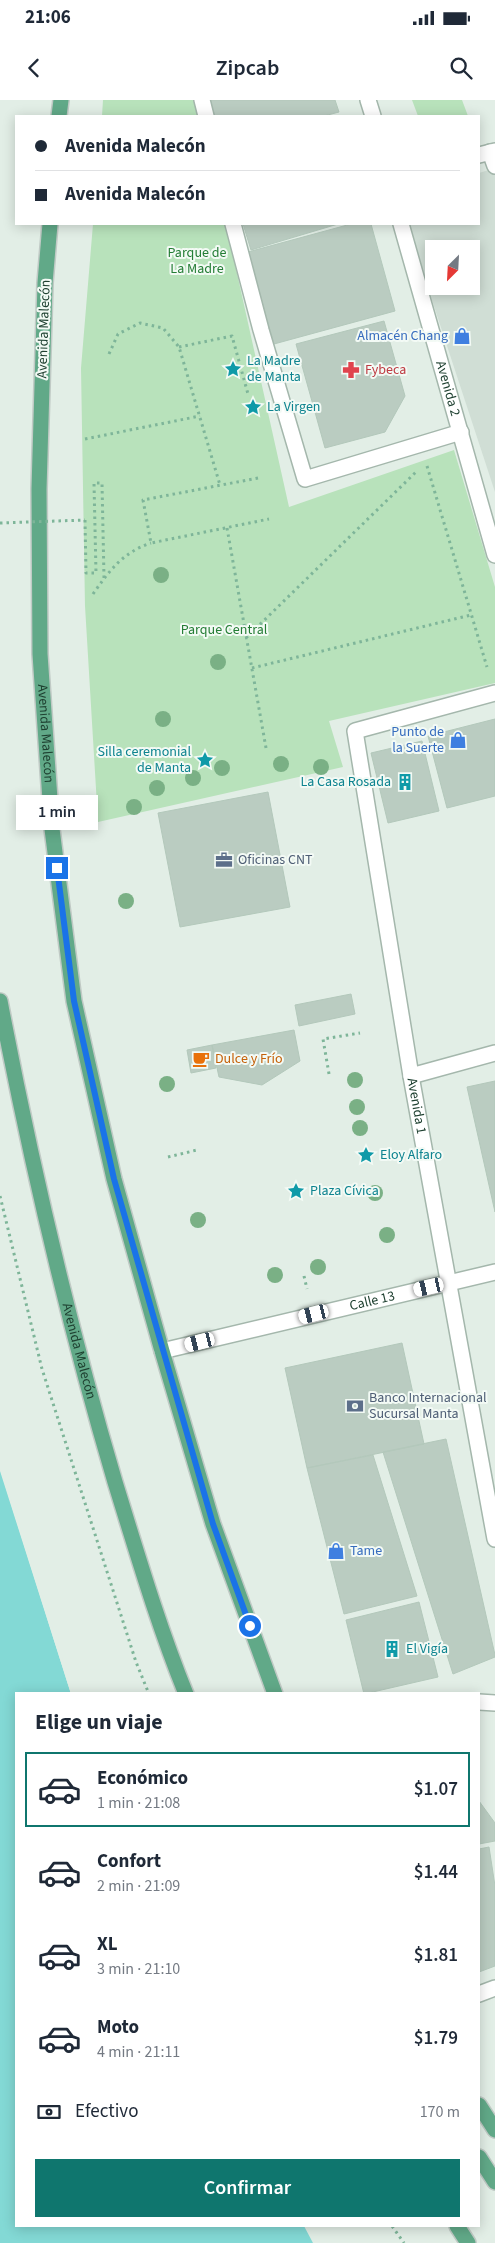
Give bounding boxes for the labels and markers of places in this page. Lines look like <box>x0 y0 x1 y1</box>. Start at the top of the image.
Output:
place label: Almacén Chang <box>357 326 448 346</box>
shop icon: Almacén Chang <box>452 326 472 346</box>
place label: La Madre de Manta <box>247 351 301 387</box>
place icon: La Madre de Manta <box>223 359 243 379</box>
pharmacy icon: Fybeca <box>341 360 361 380</box>
place label: Fybeca <box>365 360 406 380</box>
place icon: La Virgen <box>243 397 263 417</box>
place label: La Virgen <box>267 397 321 417</box>
place label: Punto de la Suerte <box>391 722 444 758</box>
shop icon: Punto de la Suerte <box>448 730 468 750</box>
place label: Silla ceremonial de Manta <box>97 742 191 778</box>
place icon: Silla ceremonial de Manta <box>195 750 215 770</box>
place label: La Casa Rosada <box>300 772 391 792</box>
building icon: La Casa Rosada <box>395 772 415 792</box>
office icon: Oficinas CNT <box>214 850 234 870</box>
place label: Oficinas CNT <box>238 850 313 870</box>
cafe icon: Dulce y Frío <box>191 1049 211 1069</box>
place label: Dulce y Frío <box>215 1049 283 1069</box>
place icon: Eloy Alfaro <box>356 1145 376 1165</box>
place label: Eloy Alfaro <box>380 1145 442 1165</box>
place icon: Plaza Cívica <box>286 1181 306 1201</box>
place label: Plaza Cívica <box>310 1181 379 1201</box>
place label: Banco Internacional Sucursal Manta <box>369 1388 487 1424</box>
bank icon: Banco Internacional Sucursal Manta <box>345 1396 365 1416</box>
shop icon: Tame <box>326 1541 346 1561</box>
place label: Tame <box>350 1541 382 1561</box>
building icon: El Vigía <box>382 1639 402 1659</box>
place label: El Vigía <box>406 1639 448 1659</box>

